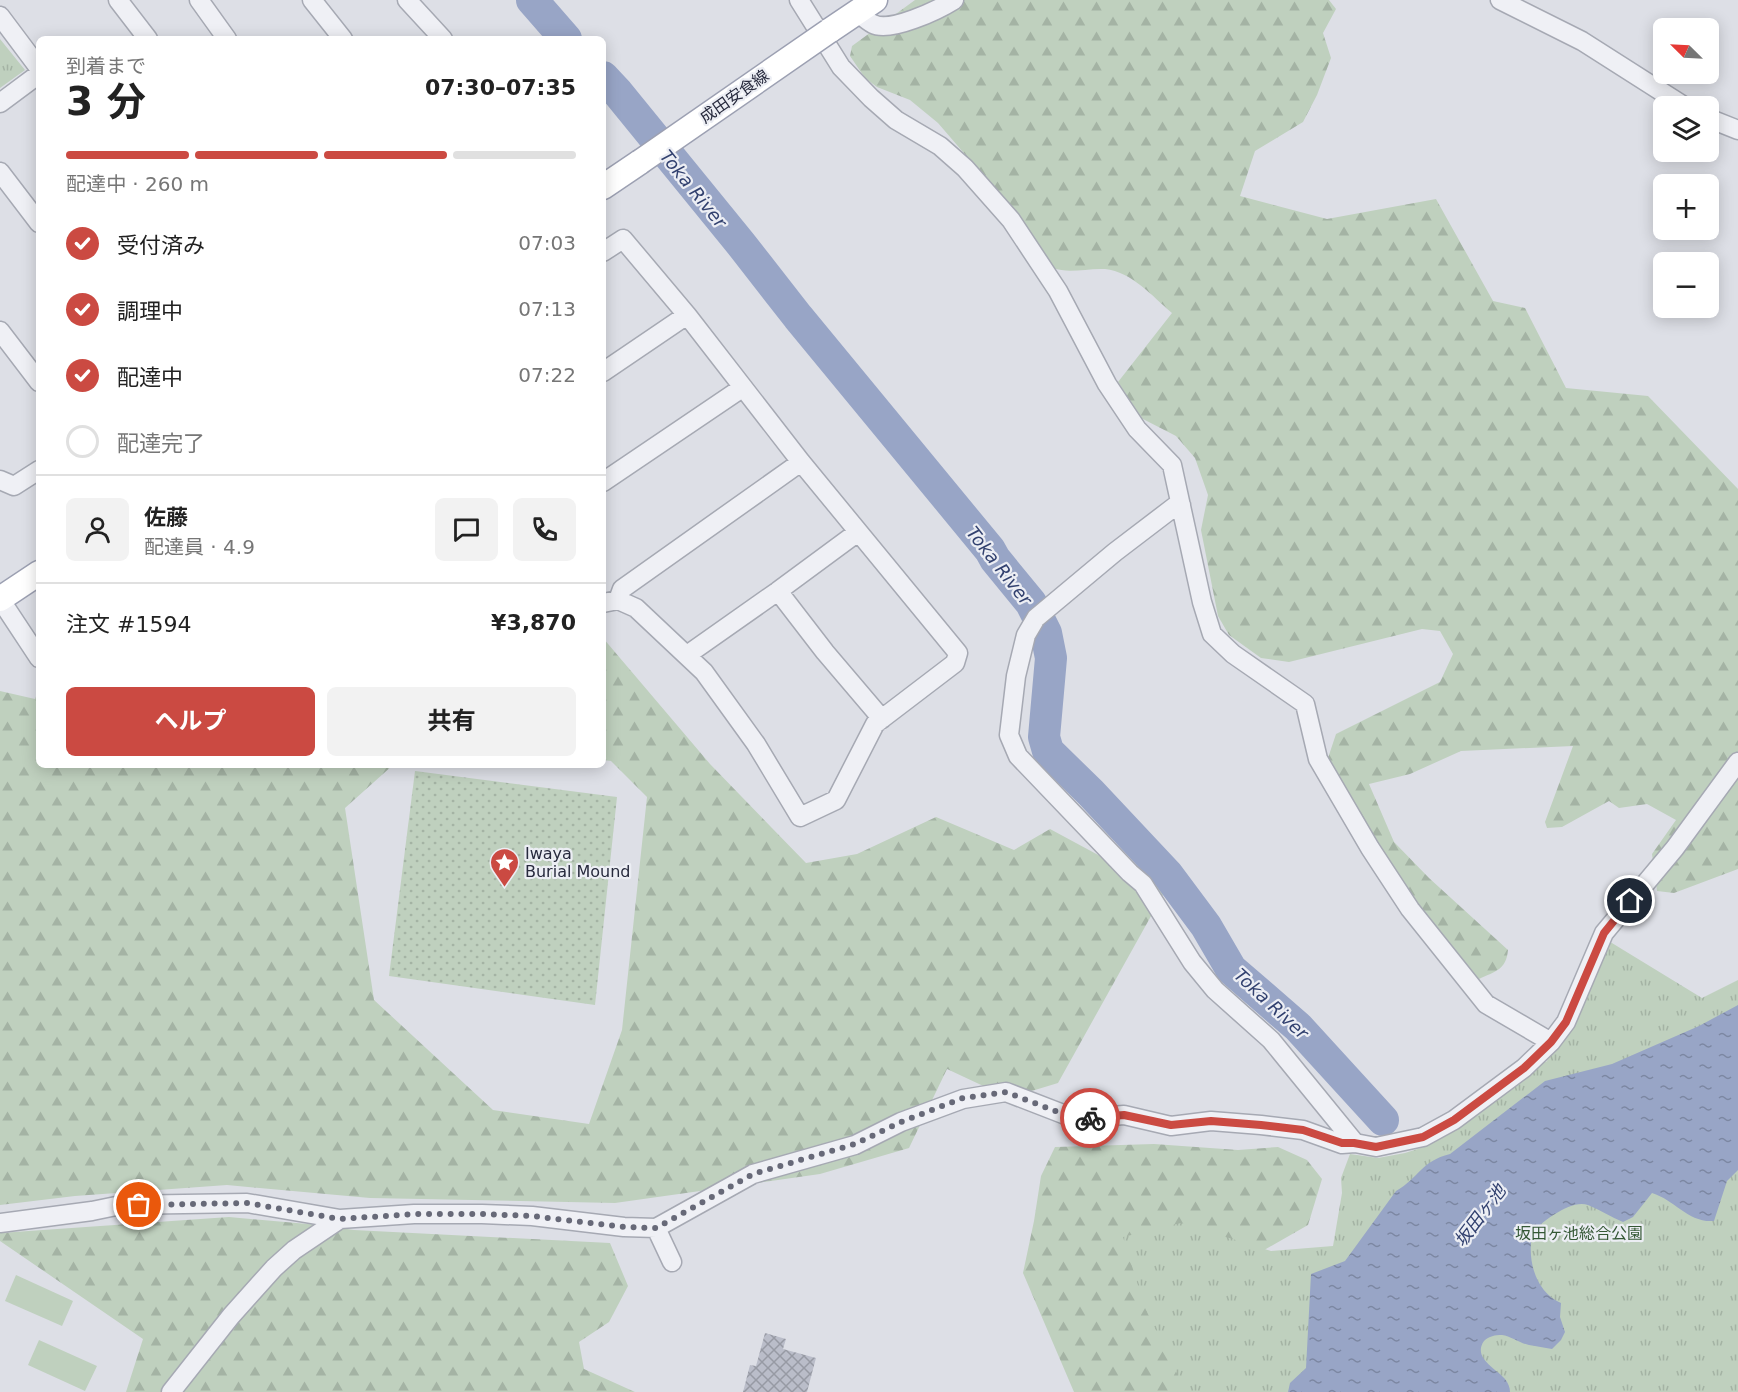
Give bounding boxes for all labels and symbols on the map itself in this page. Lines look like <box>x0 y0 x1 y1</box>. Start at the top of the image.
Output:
north arrow <box>1653 18 1719 84</box>
street label: 成田安食線 <box>696 66 773 127</box>
water label: Toka River <box>656 146 732 233</box>
water label: Toka River <box>962 522 1037 610</box>
place label: Iwaya Burial Mound <box>525 844 631 881</box>
place icon: Iwaya Burial Mound <box>488 846 520 888</box>
pin <box>1604 875 1655 926</box>
water label: Toka River <box>1230 964 1314 1044</box>
courier <box>1060 1088 1120 1148</box>
pin <box>113 1179 164 1230</box>
water label: 坂田ヶ池 <box>1450 1179 1511 1251</box>
park label: 坂田ヶ池総合公園 <box>1515 1224 1643 1243</box>

